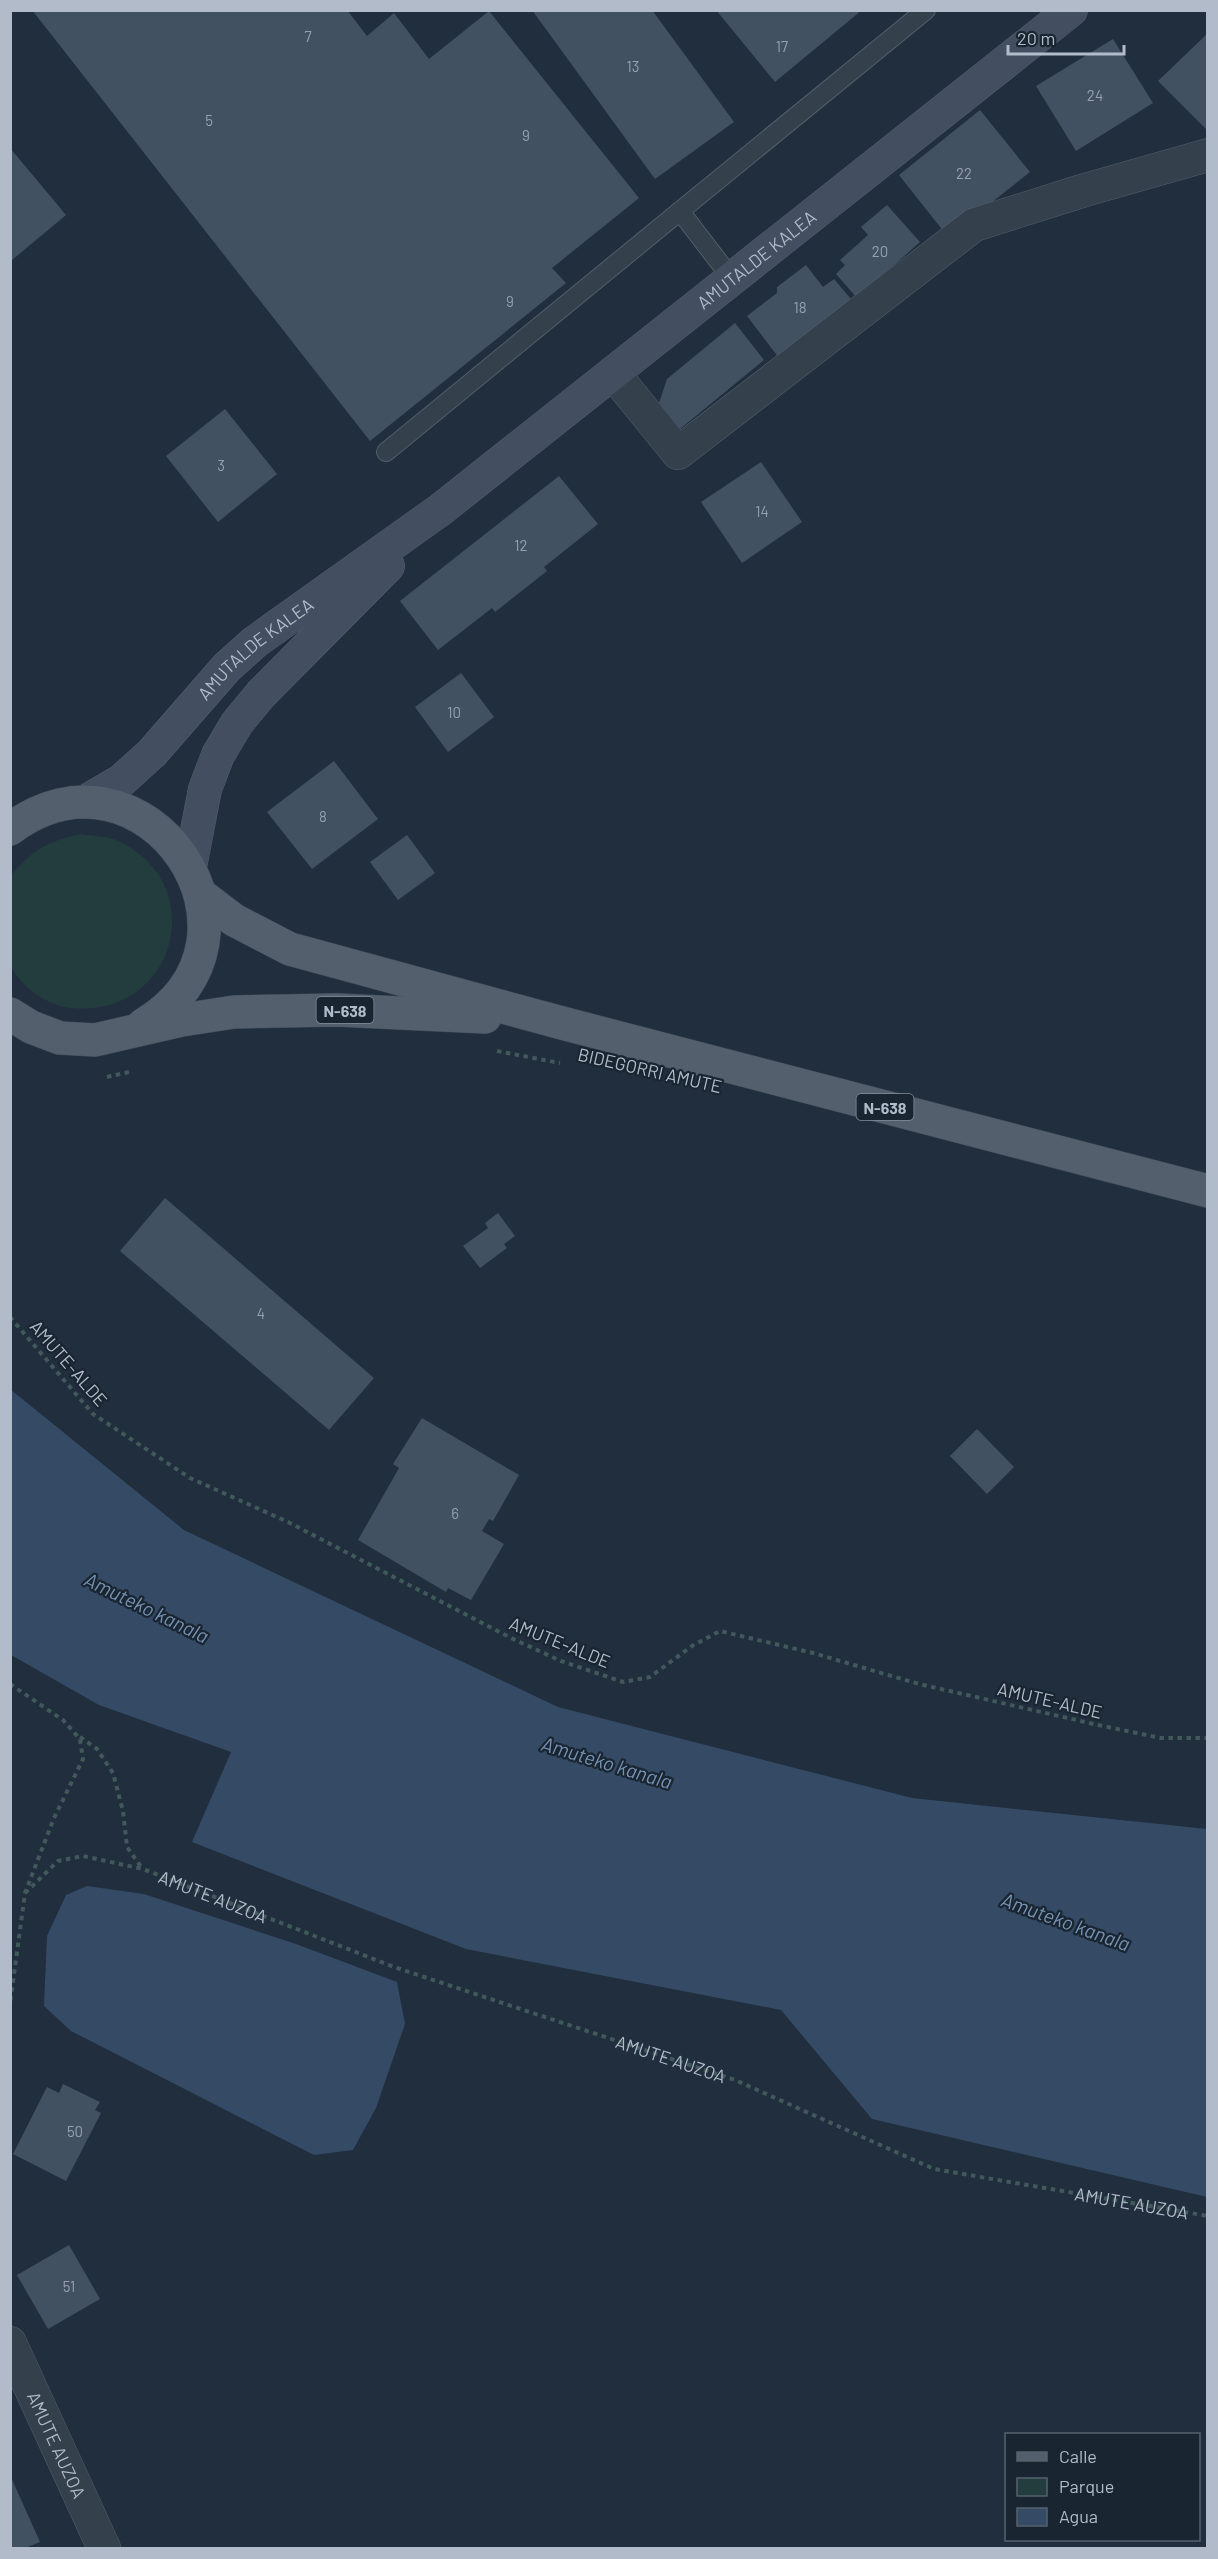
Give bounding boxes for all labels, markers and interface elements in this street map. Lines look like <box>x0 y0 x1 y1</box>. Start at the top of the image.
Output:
scale bar <box>1008 18 1124 56</box>
house number: 7 <box>304 27 312 45</box>
text: 20 m <box>1017 27 1055 49</box>
house number: 17 <box>776 37 788 55</box>
house number: 13 <box>627 57 639 75</box>
house number: 24 <box>1087 86 1103 104</box>
house number: 5 <box>205 111 213 129</box>
house number: 9 <box>522 126 530 144</box>
house number: 22 <box>956 164 972 182</box>
street label: AMUTALDE KALEA <box>692 205 820 313</box>
house number: 20 <box>872 242 888 260</box>
house number: 9 <box>506 292 514 310</box>
house number: 18 <box>793 298 807 316</box>
house number: 3 <box>217 456 225 474</box>
house number: 14 <box>755 502 769 520</box>
house number: 12 <box>514 536 528 554</box>
street label: AMUTALDE KALEA <box>193 593 318 704</box>
house number: 10 <box>447 703 461 721</box>
house number: 8 <box>319 807 327 825</box>
road number: N-638 <box>316 997 374 1023</box>
street label: BIDEGORRI AMUTE <box>576 1043 724 1097</box>
road number: N-638 <box>856 1094 914 1120</box>
house number: 4 <box>257 1304 265 1322</box>
street label: AMUTE-ALDE <box>26 1315 112 1411</box>
house number: 6 <box>451 1504 459 1522</box>
water label: Amuteko kanala <box>81 1567 213 1647</box>
street label: AMUTE-ALDE <box>506 1612 614 1672</box>
street label: AMUTE-ALDE <box>995 1677 1105 1723</box>
water label: Amuteko kanala <box>539 1731 675 1793</box>
street label: AMUTE AUZOA <box>156 1865 271 1927</box>
water label: Amuteko kanala <box>998 1887 1134 1955</box>
street label: AMUTE AUZOA <box>613 2030 729 2087</box>
house number: 50 <box>67 2122 83 2140</box>
street label: AMUTE AUZOA <box>1073 2182 1190 2223</box>
house number: 51 <box>63 2277 75 2295</box>
street label: AMUTE AUZOA <box>23 2388 91 2502</box>
legend <box>1005 2433 1200 2541</box>
text: Calle <box>1059 2445 1097 2467</box>
text: Parque <box>1059 2475 1114 2497</box>
text: Agua <box>1059 2505 1098 2527</box>

